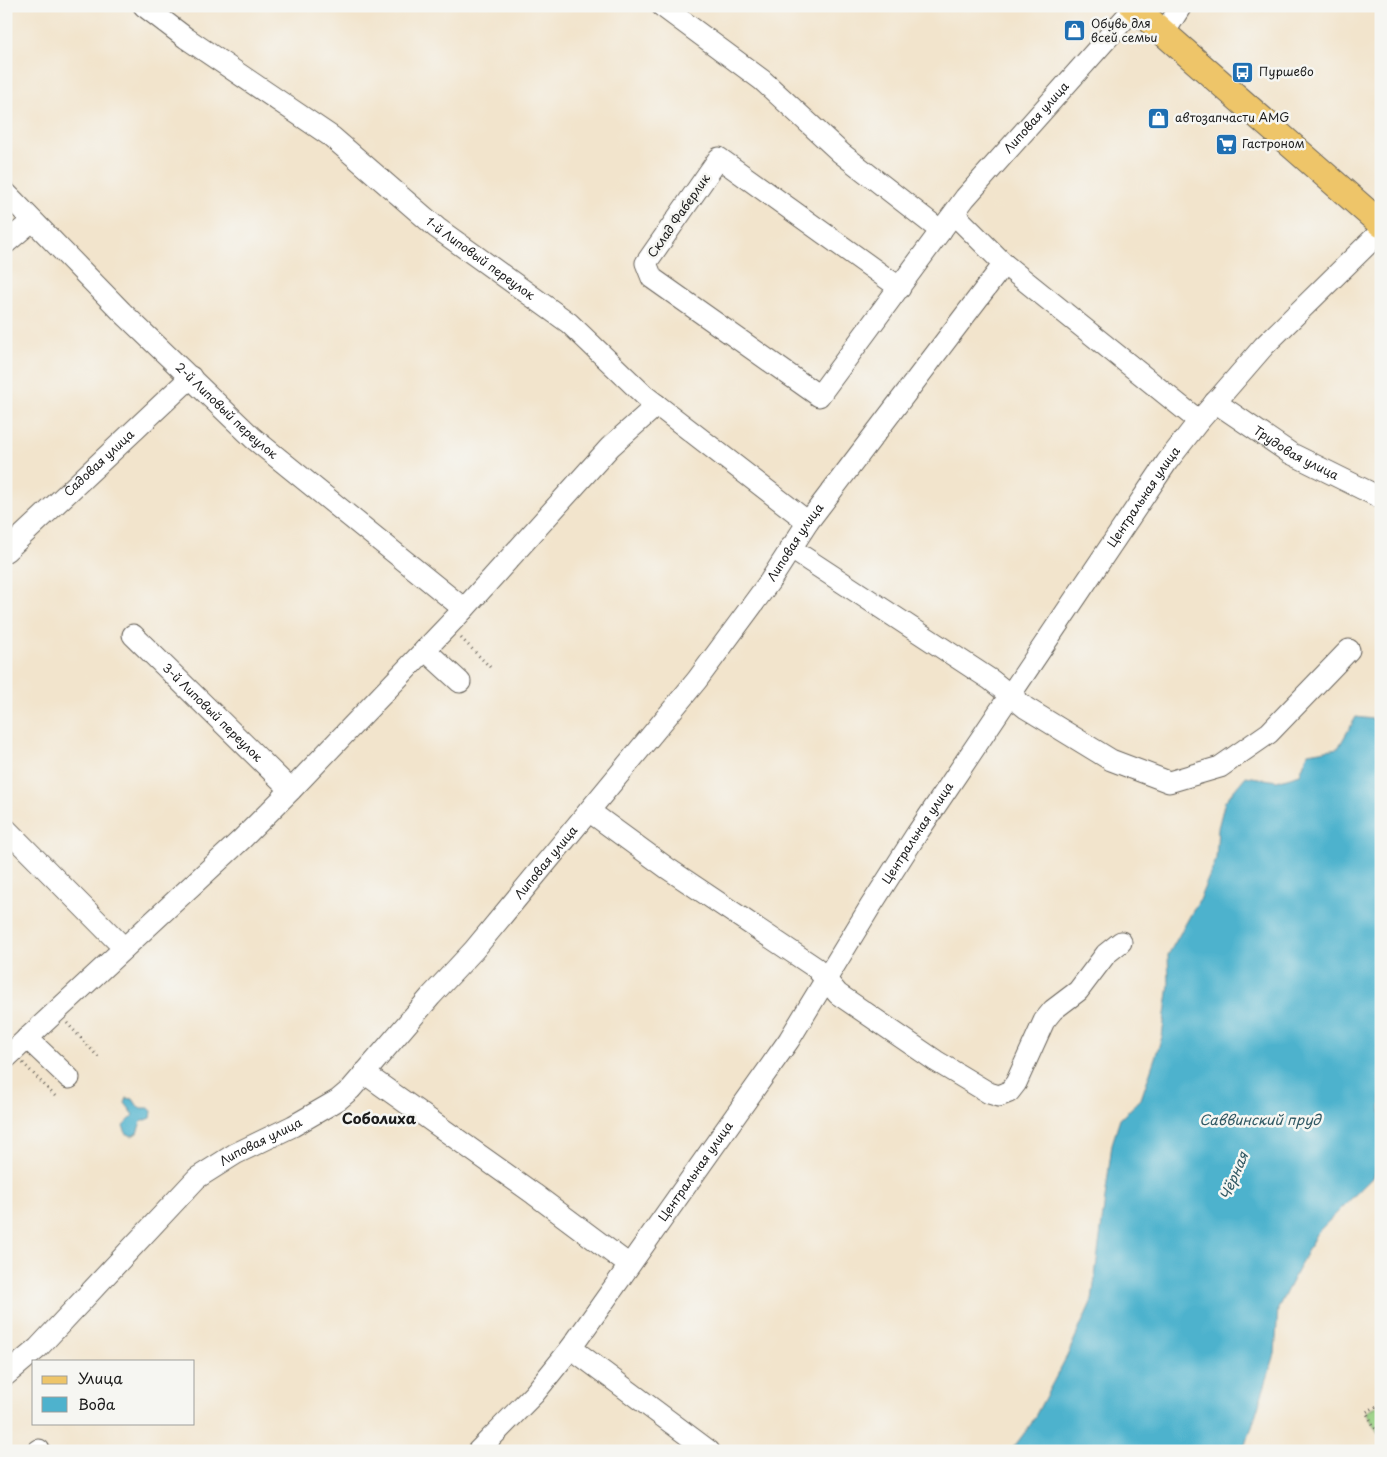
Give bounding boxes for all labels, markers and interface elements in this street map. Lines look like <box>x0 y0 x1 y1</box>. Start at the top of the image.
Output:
place label: Обувь для всей семьи <box>1091 14 1157 46</box>
shop icon: Обувь для всей семьи <box>1063 19 1087 43</box>
bus stop icon: Пуршево <box>1231 60 1255 84</box>
place label: Пуршево <box>1259 62 1314 80</box>
street label: Липовая улица <box>999 77 1073 157</box>
shop icon: автозапчасти AMG <box>1147 106 1171 130</box>
place label: автозапчасти AMG <box>1175 108 1289 126</box>
supermarket icon: Гастроном <box>1214 132 1238 156</box>
place label: Гастроном <box>1242 134 1305 152</box>
street label: Склад Фаберлик <box>643 169 714 261</box>
street label: 1-й Липовый переулок <box>422 212 540 304</box>
street label: 2-й Липовый переулок <box>172 358 283 463</box>
street label: Трудовая улица <box>1250 421 1342 484</box>
street label: Садовая улица <box>59 425 138 500</box>
street label: Центральная улица <box>1102 442 1184 550</box>
street label: Липовая улица <box>762 499 827 584</box>
street label: 3-й Липовый переулок <box>159 659 268 766</box>
street label: Центральная улица <box>877 778 957 887</box>
street label: Липовая улица <box>510 821 581 902</box>
district label: Соболиха <box>342 1106 417 1129</box>
water label: Саввинский пруд <box>1199 1109 1323 1130</box>
street label: Липовая улица <box>216 1113 305 1170</box>
street label: Центральная улица <box>653 1117 737 1225</box>
water label: Чёрная <box>1214 1147 1254 1203</box>
legend <box>32 1360 195 1424</box>
text: Улица <box>78 1366 123 1389</box>
text: Вода <box>78 1392 116 1415</box>

